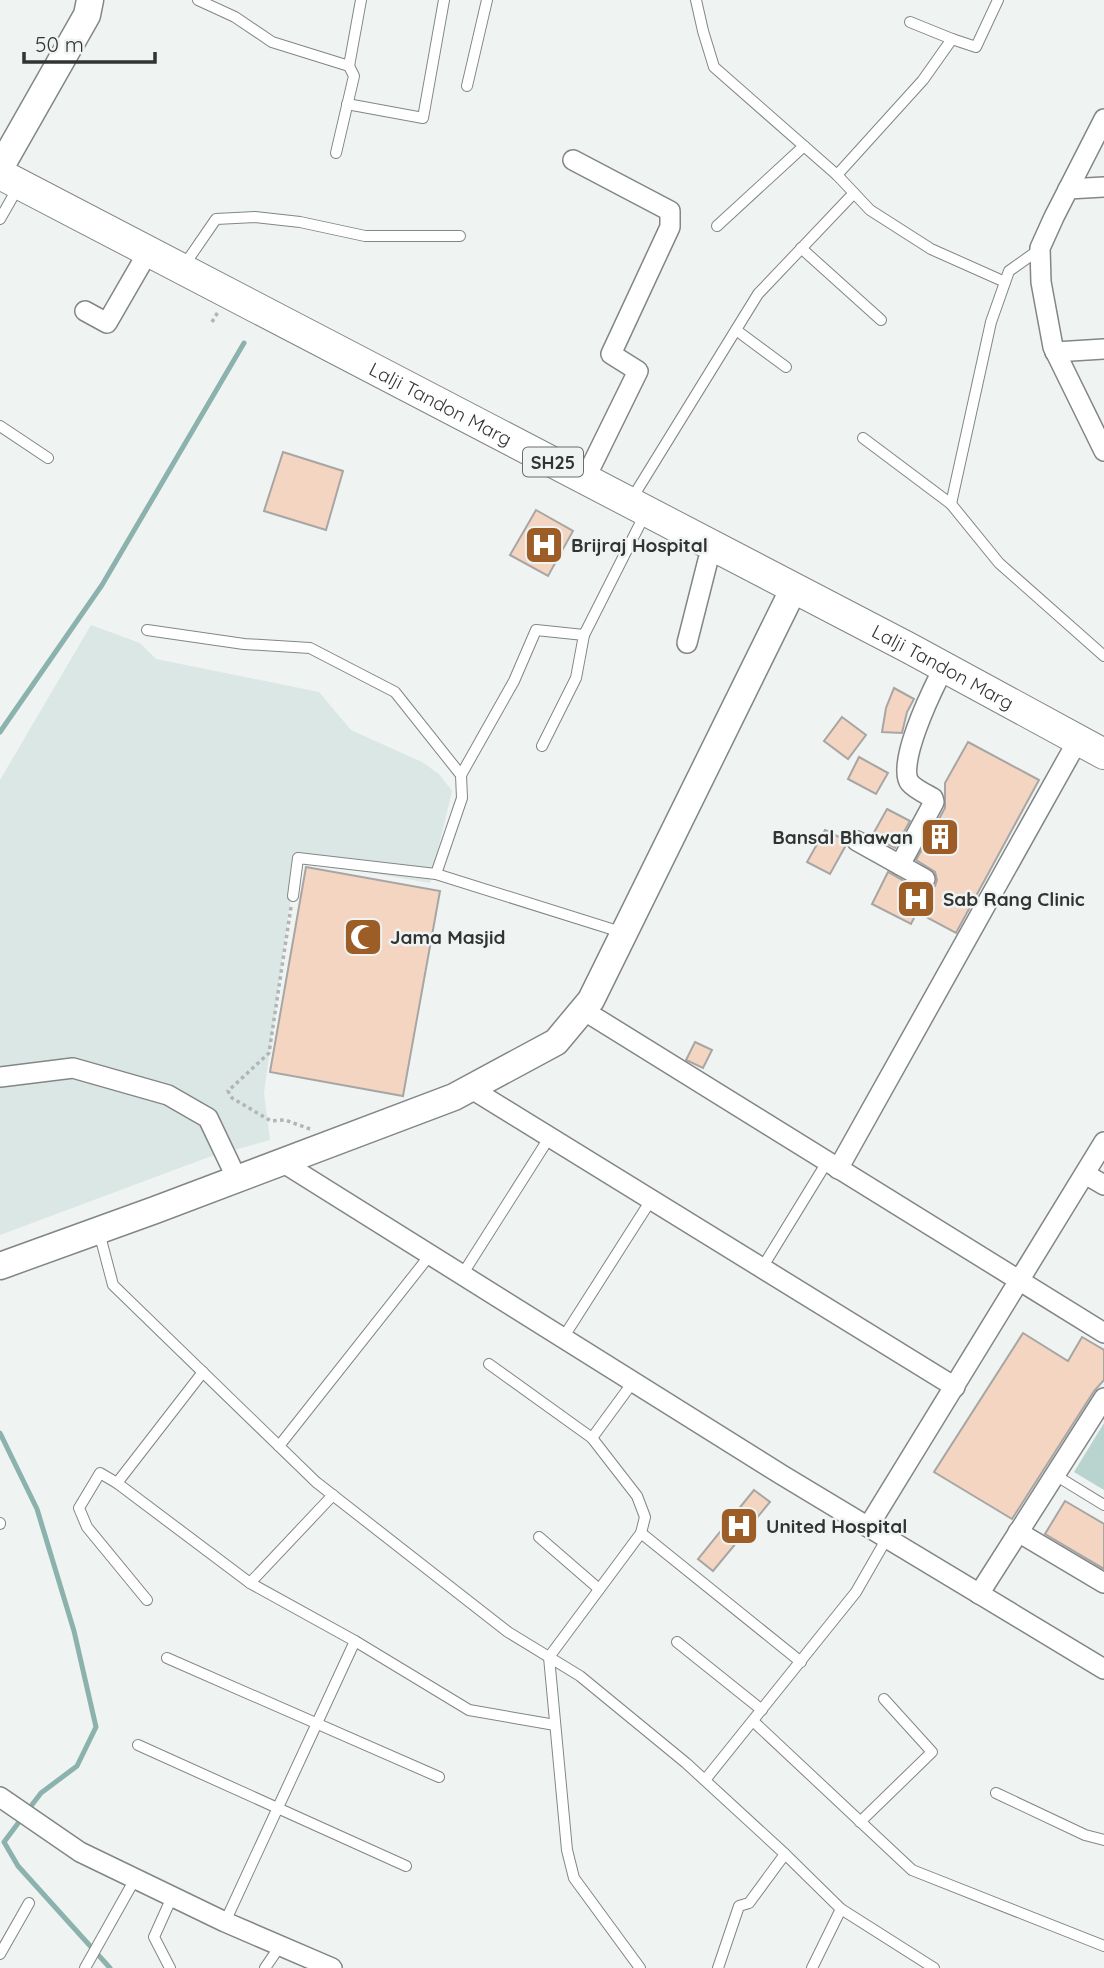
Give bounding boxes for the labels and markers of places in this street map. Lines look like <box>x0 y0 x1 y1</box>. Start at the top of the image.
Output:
hospital icon: Brijraj Hospital <box>523 524 565 566</box>
place label: Brijraj Hospital <box>571 533 708 557</box>
building icon: Bansal Bhawan <box>919 816 961 858</box>
place label: Bansal Bhawan <box>772 825 913 849</box>
hospital icon: Sab Rang Clinic <box>895 878 937 920</box>
place label: Sab Rang Clinic <box>943 887 1085 911</box>
mosque icon: Jama Masjid <box>342 916 384 958</box>
place label: Jama Masjid <box>390 925 505 949</box>
hospital icon: United Hospital <box>718 1505 760 1547</box>
place label: United Hospital <box>766 1514 907 1538</box>

